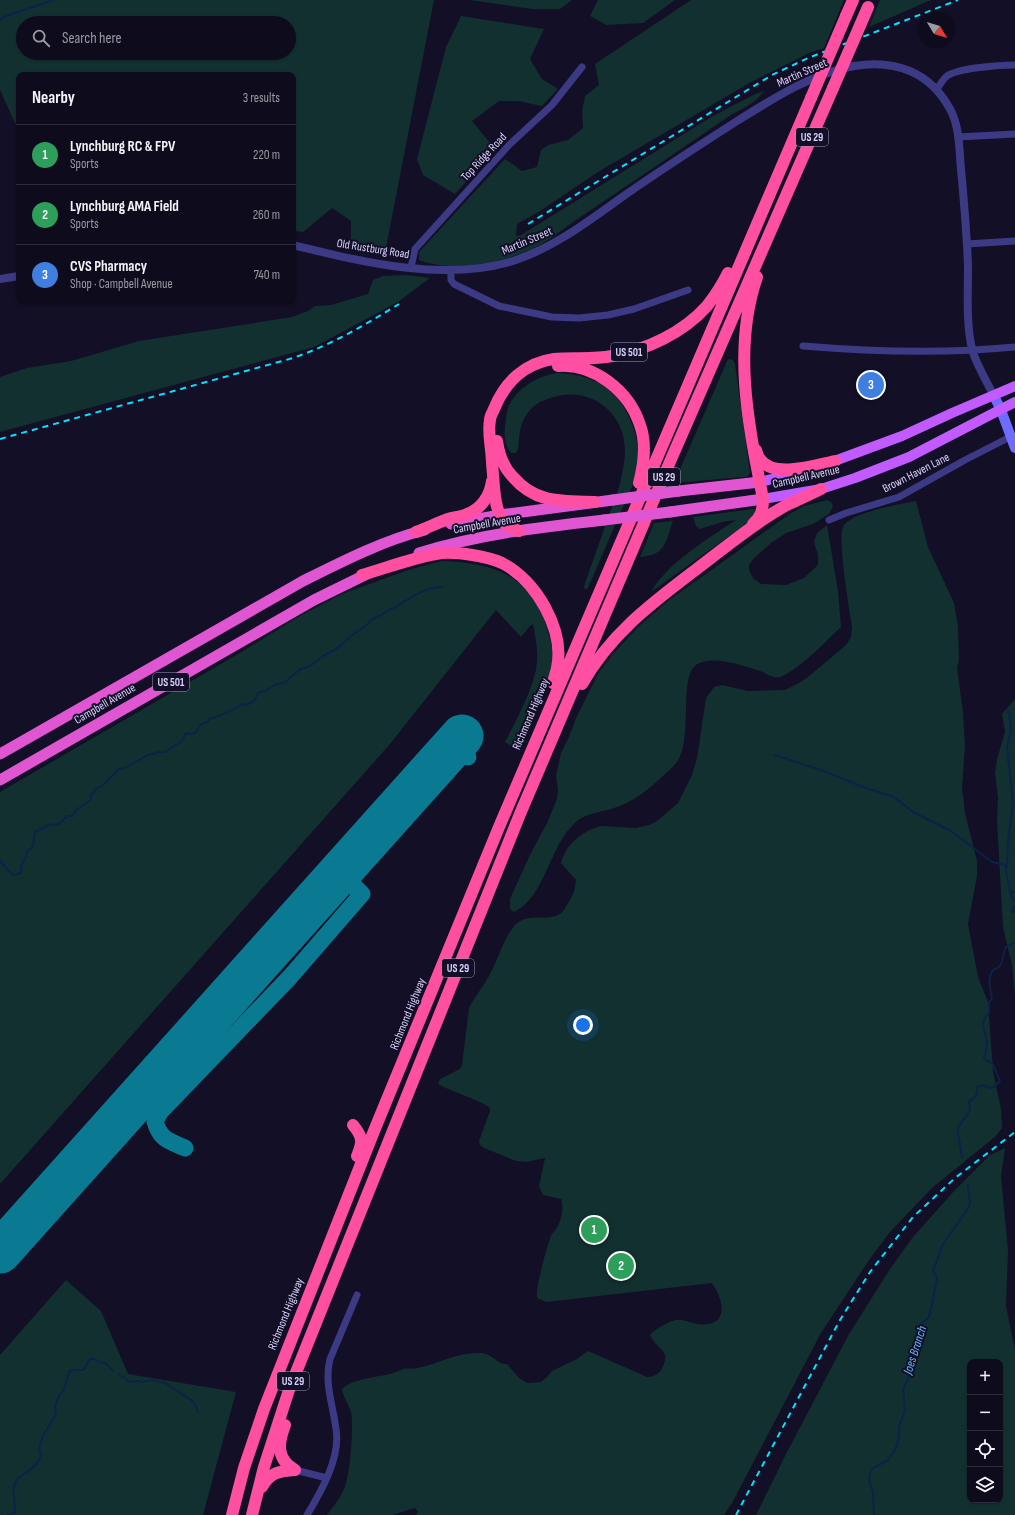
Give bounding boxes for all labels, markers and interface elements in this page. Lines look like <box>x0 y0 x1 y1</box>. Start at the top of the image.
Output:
north arrow <box>919 12 955 48</box>
search box <box>16 16 296 60</box>
icon: search <box>30 27 52 49</box>
text: Search here <box>62 29 122 48</box>
street label: Martin Street <box>774 55 830 91</box>
text: Nearby <box>32 88 75 108</box>
text: 3 results <box>243 90 280 106</box>
road number: US 29 <box>796 128 828 146</box>
street label: Top Ridge Road <box>458 130 510 184</box>
text: Lynchburg RC & FPV <box>70 137 175 156</box>
text: 1 <box>42 147 48 163</box>
text: 220 m <box>253 147 280 163</box>
text: Sports <box>70 156 99 172</box>
text: Lynchburg AMA Field <box>70 197 179 216</box>
text: 2 <box>42 207 48 223</box>
text: 260 m <box>253 207 280 223</box>
text: Sports <box>70 216 99 232</box>
street label: Martin Street <box>499 223 555 258</box>
street label: Old Rustburg Road <box>336 236 410 262</box>
text: CVS Pharmacy <box>70 257 147 276</box>
text: 3 <box>42 267 48 283</box>
text: 740 m <box>254 267 280 283</box>
text: Shop · Campbell Avenue <box>70 276 173 292</box>
road number: US 501 <box>611 343 647 361</box>
pin: 3 <box>858 370 884 400</box>
street label: Brown Haven Lane <box>880 450 952 496</box>
street label: Campbell Avenue <box>771 462 841 492</box>
road number: US 29 <box>648 468 680 486</box>
street label: Campbell Avenue <box>452 511 522 537</box>
road number: US 501 <box>153 673 189 691</box>
street label: Richmond Highway <box>509 676 553 752</box>
street label: Campbell Avenue <box>72 680 139 728</box>
road number: US 29 <box>442 959 474 977</box>
street label: Richmond Highway <box>387 975 429 1052</box>
your location <box>573 1015 593 1035</box>
pin: 1 <box>581 1215 607 1245</box>
pin: 2 <box>608 1251 634 1281</box>
street label: Richmond Highway <box>265 1275 307 1352</box>
water label: Joes Branch <box>899 1323 930 1377</box>
map controls <box>967 1359 1003 1503</box>
button: + <box>967 1359 1003 1395</box>
road number: US 29 <box>277 1372 309 1390</box>
button: − <box>967 1395 1003 1431</box>
button: locate <box>967 1431 1003 1467</box>
button: layers <box>967 1467 1003 1503</box>

